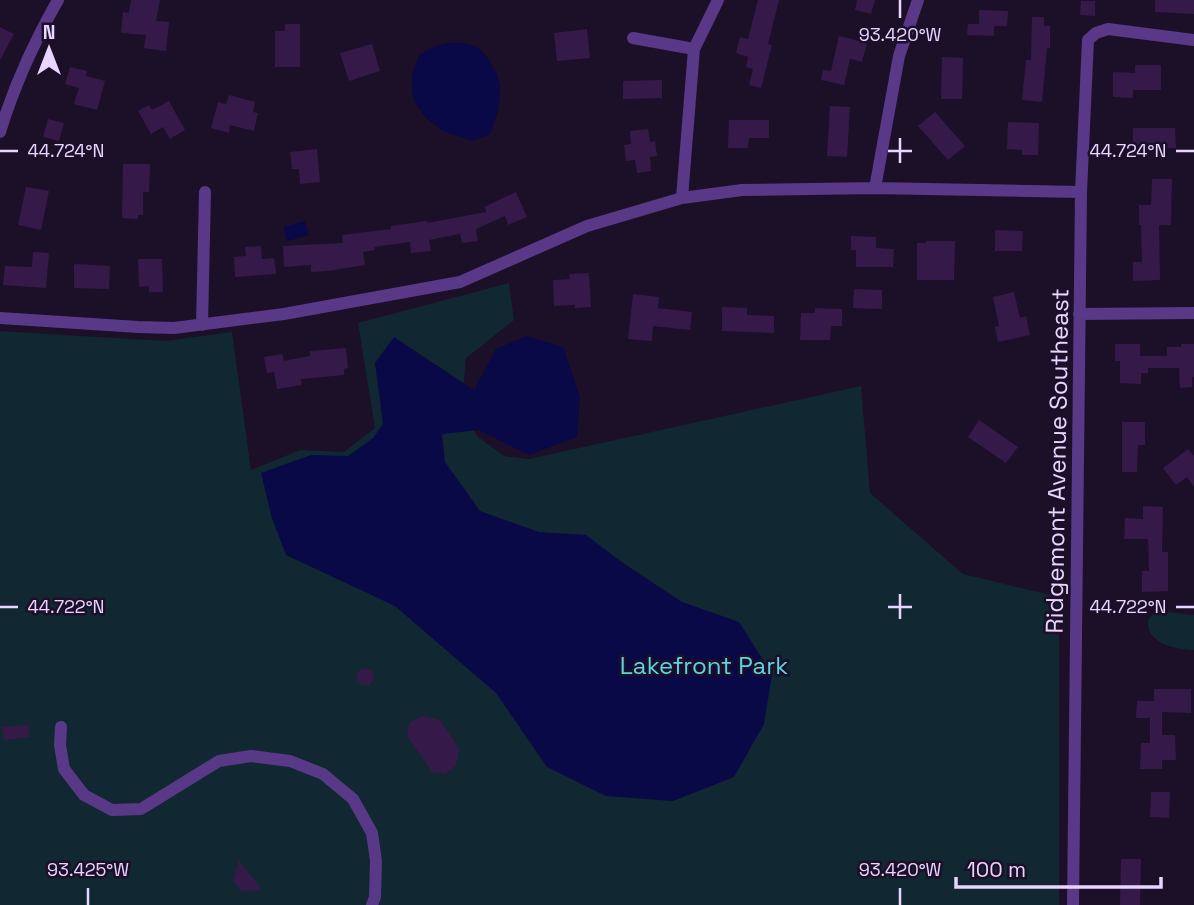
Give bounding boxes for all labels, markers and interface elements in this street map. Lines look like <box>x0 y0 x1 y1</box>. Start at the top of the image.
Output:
north arrow <box>14 14 84 84</box>
text: N <box>43 20 55 45</box>
text: 93.420°W <box>859 23 942 46</box>
text: 44.724°N <box>28 139 104 162</box>
text: 44.724°N <box>1090 139 1166 162</box>
street label: Ridgemont Avenue Southeast <box>1038 288 1076 634</box>
text: 44.722°N <box>28 595 104 618</box>
text: 44.722°N <box>1090 595 1166 618</box>
park label: Lakefront Park <box>620 650 788 681</box>
scale bar <box>956 846 1161 890</box>
text: 100 m <box>967 856 1026 883</box>
text: 93.425°W <box>47 858 129 881</box>
text: 93.420°W <box>859 858 942 881</box>

